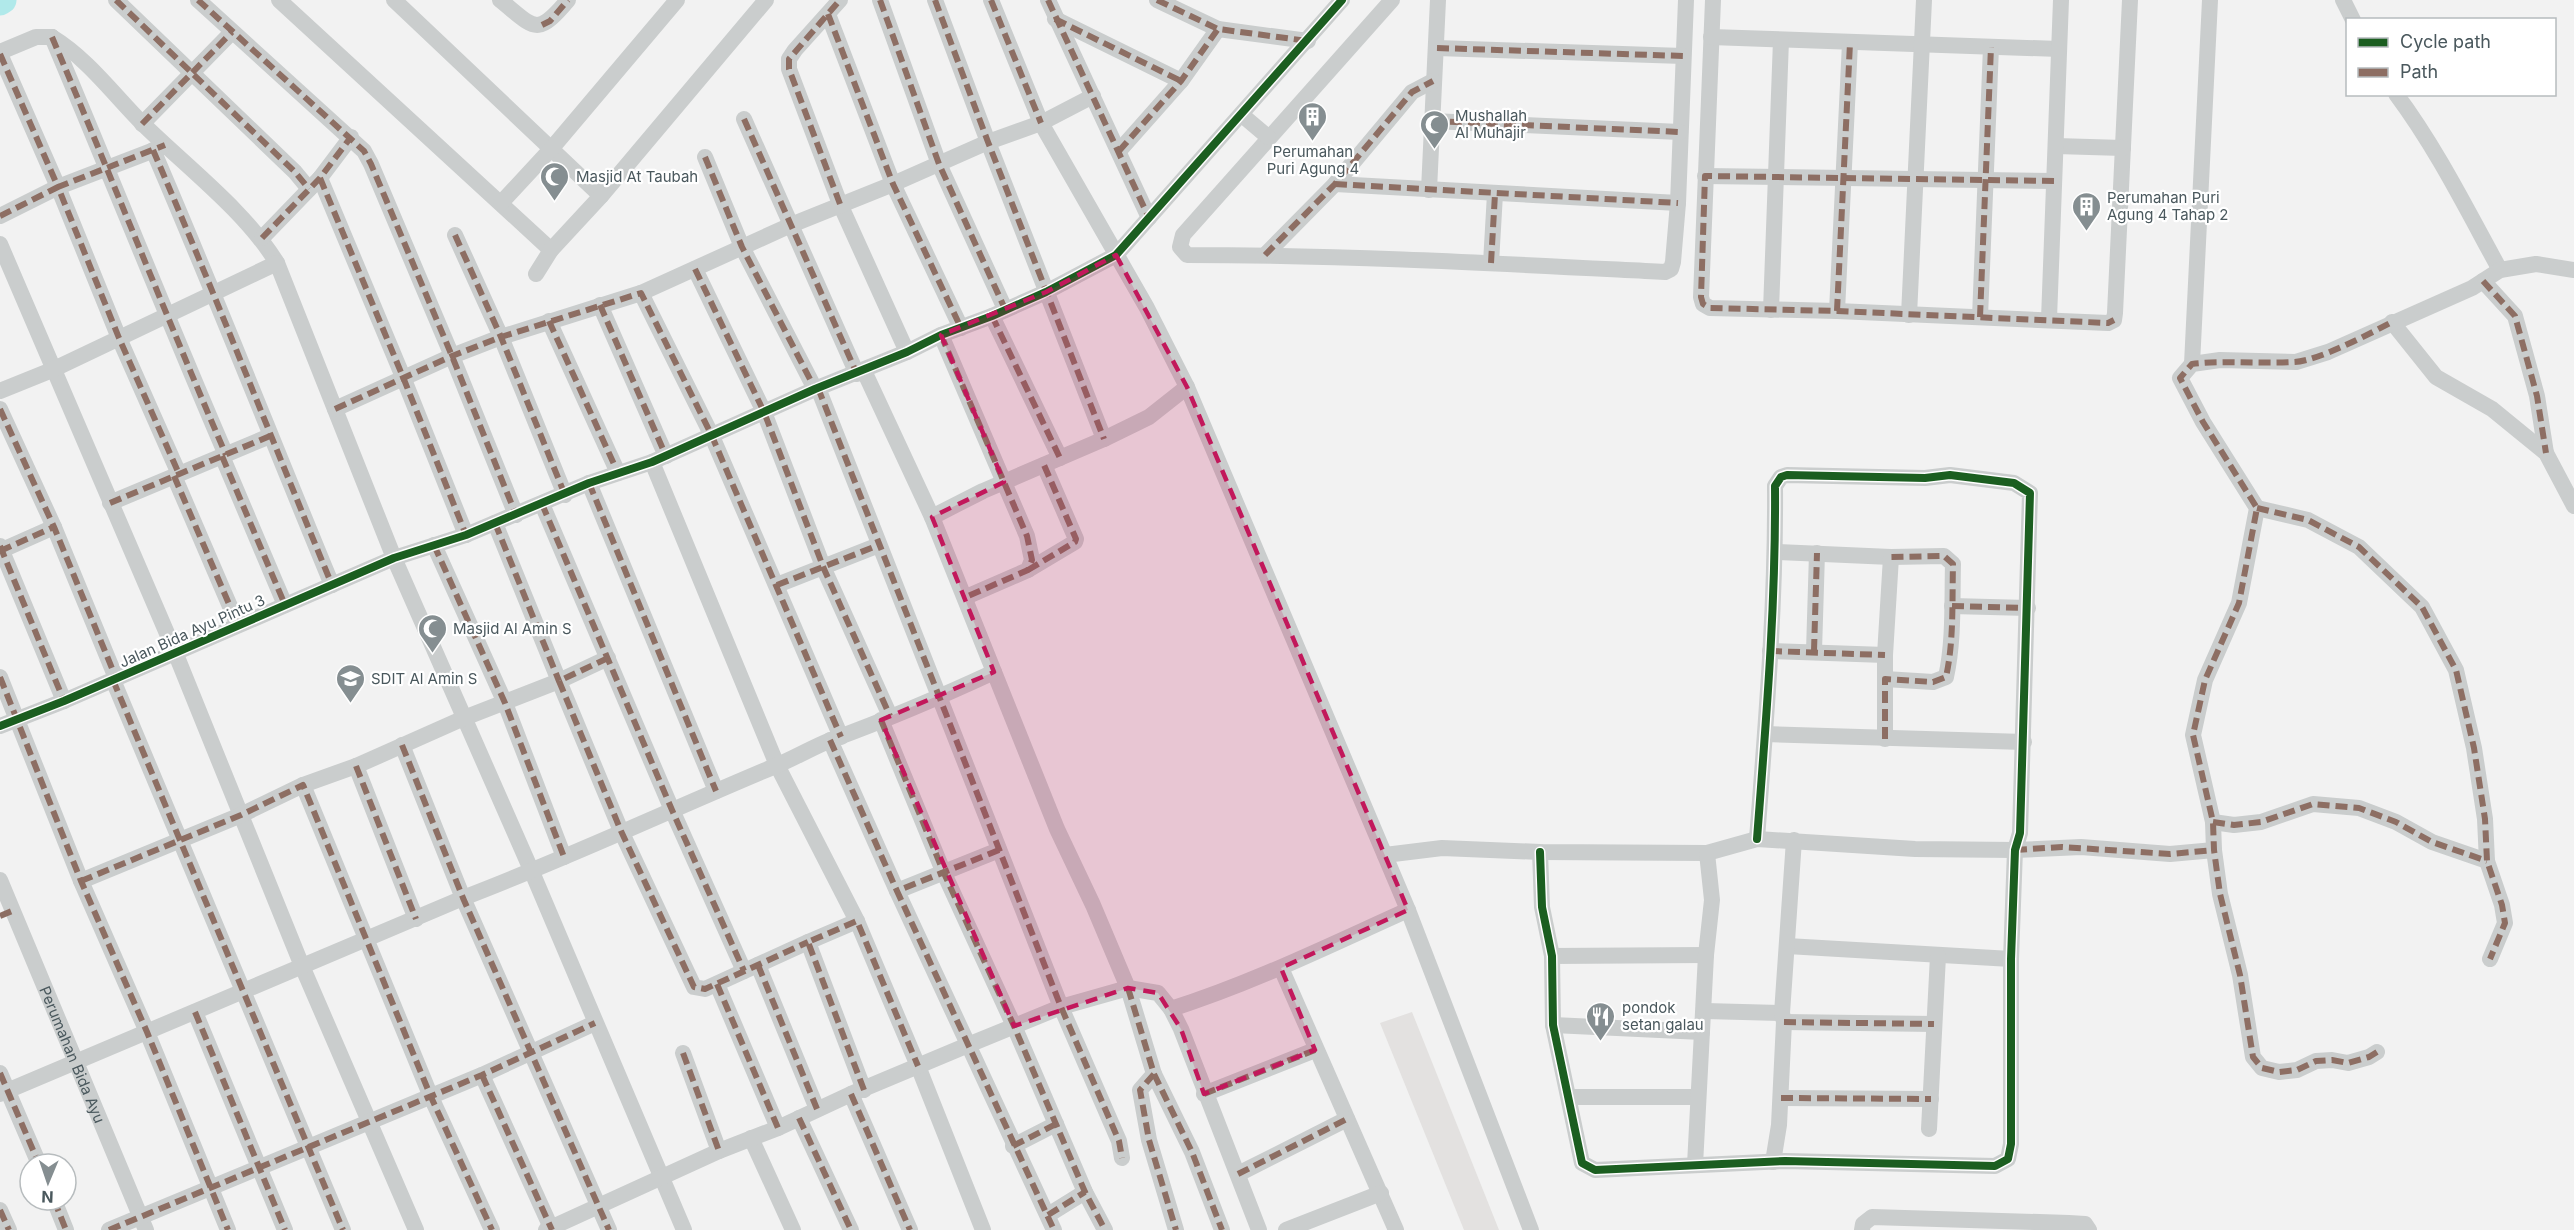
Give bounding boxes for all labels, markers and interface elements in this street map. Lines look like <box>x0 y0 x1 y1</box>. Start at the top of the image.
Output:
legend <box>2346 18 2556 96</box>
text: Cycle path <box>2400 31 2491 52</box>
text: Path <box>2400 61 2438 82</box>
building icon: Perumahan Puri Agung 4 <box>1297 100 1329 142</box>
place label: Mushallah Al Muhajir <box>1455 106 1527 142</box>
mosque icon: Mushallah Al Muhajir <box>1418 108 1450 150</box>
place label: Perumahan Puri Agung 4 <box>1267 142 1359 178</box>
mosque icon: Masjid At Taubah <box>539 160 571 202</box>
place label: Masjid At Taubah <box>576 167 698 186</box>
place label: Perumahan Puri Agung 4 Tahap 2 <box>2107 188 2228 224</box>
building icon: Perumahan Puri Agung 4 Tahap 2 <box>2070 190 2102 232</box>
street label: Jalan Bida Ayu Pintu 3 <box>116 590 268 672</box>
mosque icon: Masjid Al Amin S <box>416 612 448 654</box>
place label: Masjid Al Amin S <box>453 619 572 638</box>
school or university icon: SDIT Al Amin S <box>334 662 366 704</box>
place label: SDIT Al Amin S <box>371 669 477 688</box>
street label: Perumahan Bida Ayu <box>36 983 110 1126</box>
place label: pondok setan galau <box>1622 998 1704 1034</box>
restaurant icon: pondok setan galau <box>1585 1000 1617 1042</box>
north arrow <box>18 1152 78 1212</box>
text: N <box>41 1187 54 1207</box>

